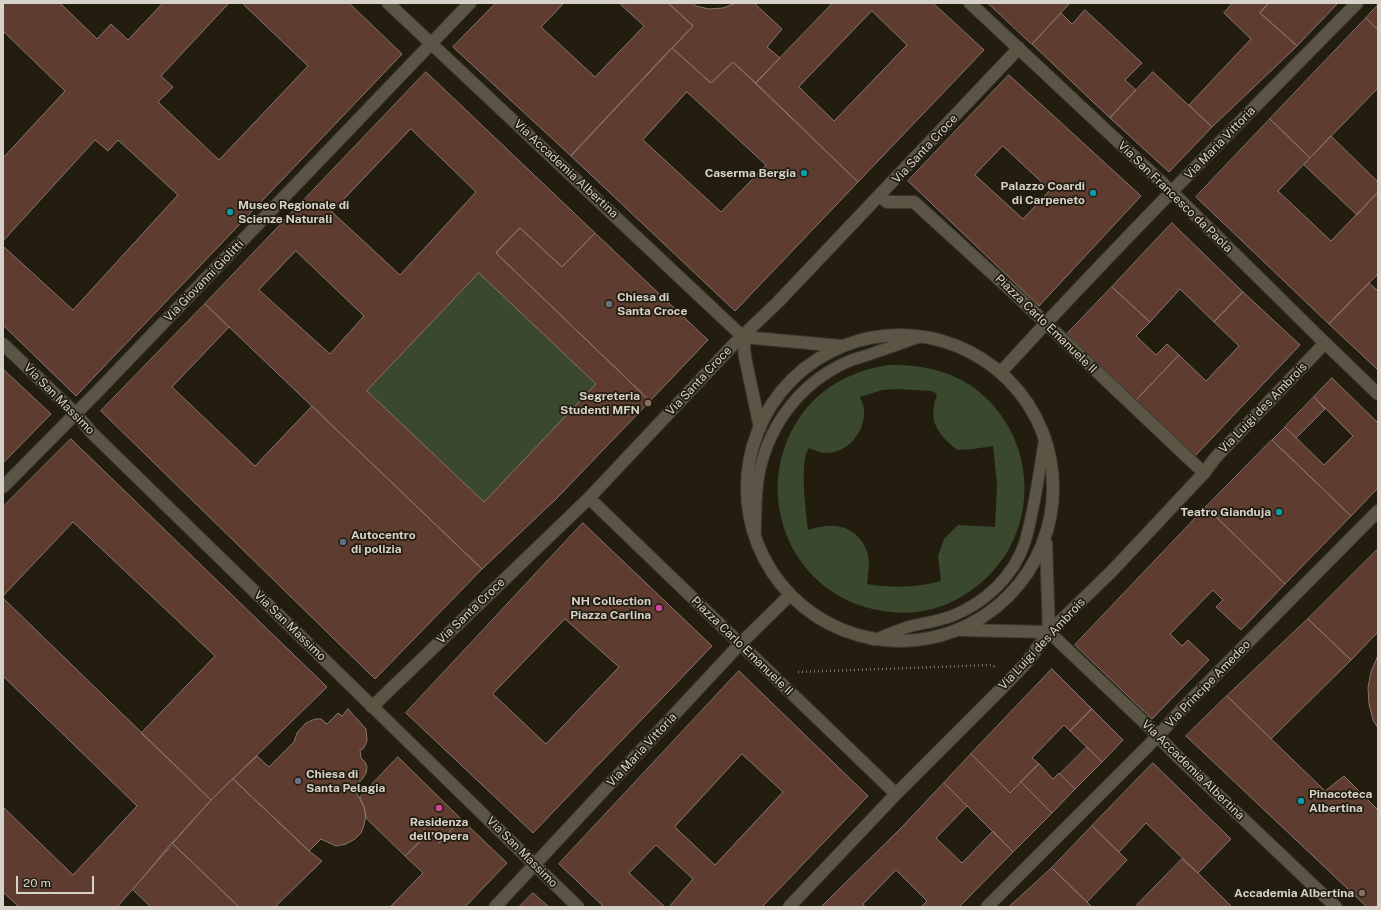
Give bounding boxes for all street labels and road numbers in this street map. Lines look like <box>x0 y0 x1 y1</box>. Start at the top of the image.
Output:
street label: Via Maria Vittoria <box>1182 104 1258 182</box>
street label: Via Santa Croce <box>889 112 961 186</box>
street label: Via Accademia Albertina <box>511 117 621 221</box>
street label: Via San Francesco da Paola <box>1115 138 1235 256</box>
street label: Via Giovanni Giolitti <box>161 237 247 325</box>
street label: Piazza Carlo Emanuele II <box>992 272 1100 376</box>
street label: Via Santa Croce <box>663 344 735 418</box>
street label: Via San Massimo <box>20 360 98 438</box>
street label: Via Luigi des Ambrois <box>1216 360 1310 456</box>
street label: Via Santa Croce <box>434 575 508 647</box>
street label: Via San Massimo <box>251 588 329 664</box>
street label: Piazza Carlo Emanuele II <box>688 594 796 698</box>
street label: Via Luigi des Ambrois <box>996 595 1088 693</box>
street label: Via Principe Amedeo <box>1163 637 1253 731</box>
street label: Via Maria Vittoria <box>604 710 680 790</box>
street label: Via Accademia Albertina <box>1139 717 1247 823</box>
street label: Via San Massimo <box>483 813 561 891</box>

